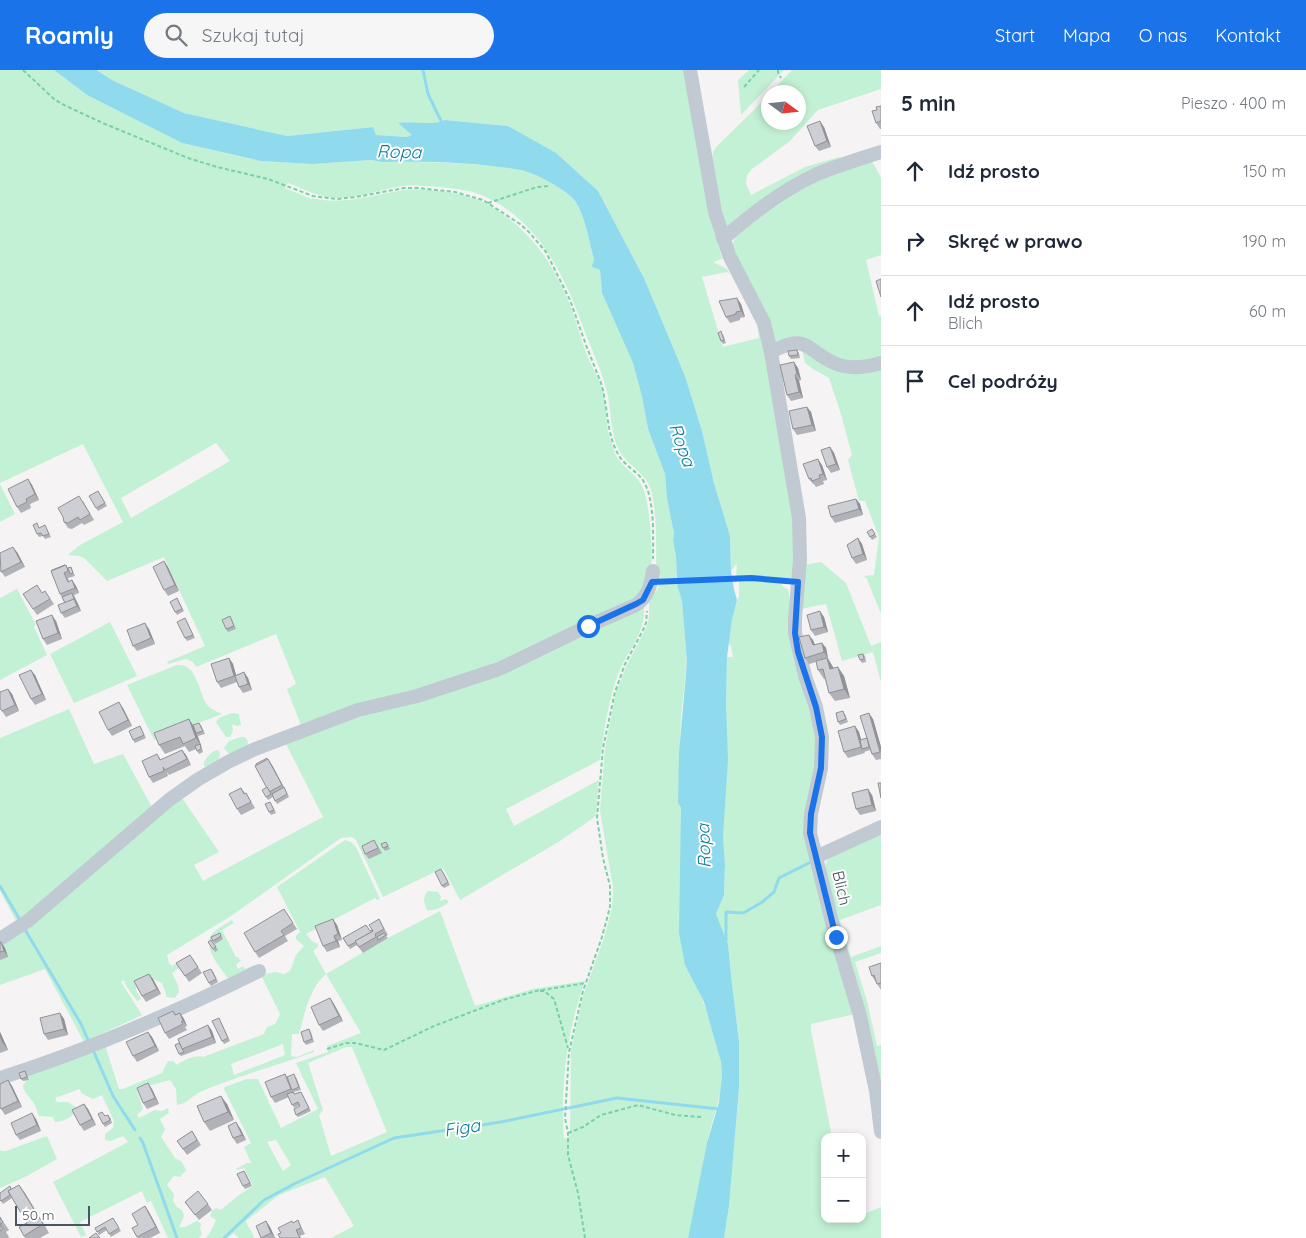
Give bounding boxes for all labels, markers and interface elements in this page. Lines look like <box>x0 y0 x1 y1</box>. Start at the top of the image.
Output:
search box <box>144 13 494 58</box>
text: Roamly <box>25 20 114 50</box>
icon: search <box>162 21 190 49</box>
text: Szukaj tutaj <box>202 23 305 47</box>
text: Start <box>995 24 1035 47</box>
text: Mapa <box>1063 24 1111 47</box>
text: O nas <box>1139 24 1187 47</box>
text: Kontakt <box>1215 24 1281 47</box>
north arrow <box>761 85 806 130</box>
text: 5 min <box>901 90 956 116</box>
text: Pieszo · 400 m <box>1181 93 1286 113</box>
water label: Ropa <box>376 140 423 163</box>
icon: ahead <box>901 157 929 185</box>
text: Idź prosto <box>948 159 1040 183</box>
text: 150 m <box>1243 161 1286 181</box>
icon: right <box>901 227 929 255</box>
text: Skręć w prawo <box>948 229 1083 253</box>
text: 190 m <box>1243 231 1286 251</box>
text: Idź prosto <box>948 289 1040 313</box>
icon: ahead <box>901 297 929 325</box>
text: 60 m <box>1249 301 1286 321</box>
text: Blich <box>948 313 983 333</box>
icon: arrive <box>901 367 929 395</box>
text: Cel podróży <box>948 369 1058 393</box>
water label: Ropa <box>664 420 701 471</box>
route start <box>577 615 600 638</box>
water label: Ropa <box>691 822 716 869</box>
street label: Blich <box>828 869 856 907</box>
route end <box>825 926 848 949</box>
water label: Figa <box>442 1113 483 1142</box>
map controls <box>821 1133 866 1223</box>
button: + <box>821 1133 866 1178</box>
button: − <box>821 1178 866 1223</box>
scale bar <box>15 1203 90 1226</box>
text: 50 m <box>22 1206 55 1224</box>

